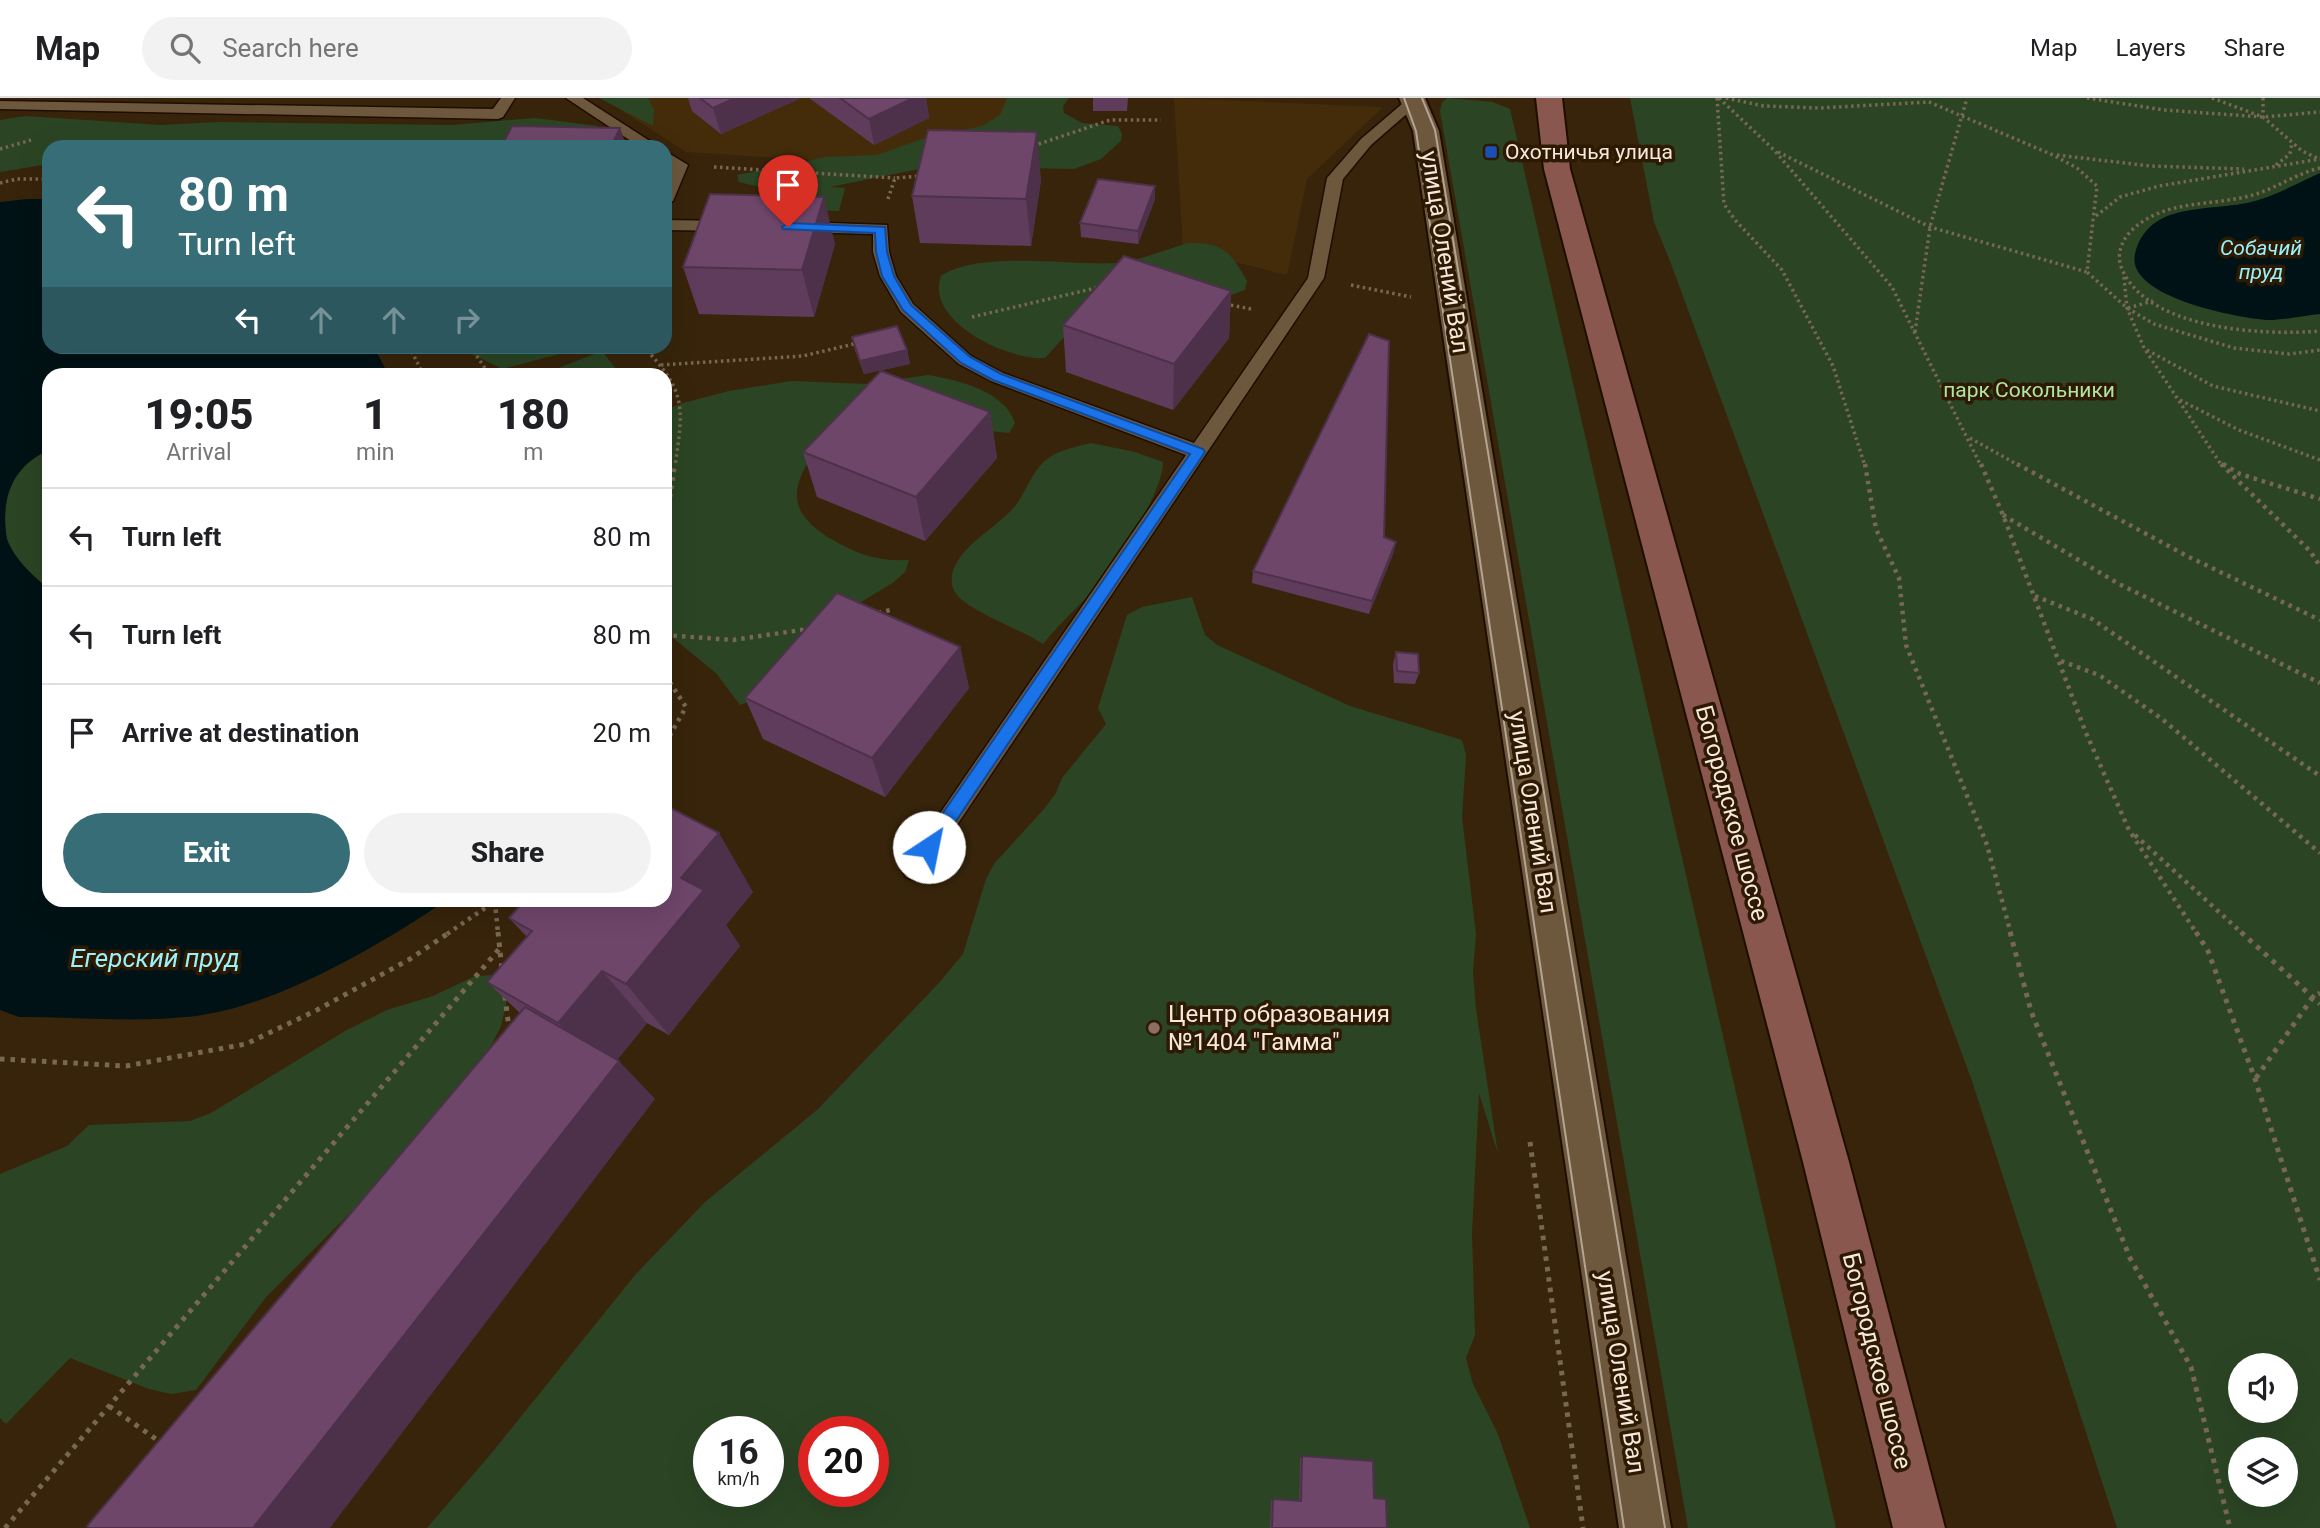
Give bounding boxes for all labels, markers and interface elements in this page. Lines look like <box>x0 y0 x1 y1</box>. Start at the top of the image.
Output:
search box <box>142 17 632 80</box>
text: Map <box>35 29 100 68</box>
icon: search <box>166 29 204 67</box>
text: Search here <box>222 33 359 63</box>
text: Map <box>2030 34 2078 62</box>
text: Layers <box>2116 34 2186 62</box>
text: Share <box>2224 34 2285 62</box>
place label: Охотничья улица <box>1505 140 1673 164</box>
marker: Охотничья улица <box>1483 144 1499 160</box>
street label: улица Олений Вал <box>1415 149 1475 355</box>
pin <box>758 155 818 227</box>
text: 80 m <box>178 166 289 223</box>
icon: arrive <box>769 166 807 204</box>
icon: left <box>63 168 154 259</box>
text: Turn left <box>178 225 296 263</box>
water label: Собачий пруд <box>2220 236 2302 284</box>
icon: left <box>229 301 267 339</box>
icon: ahead <box>302 301 340 339</box>
icon: ahead <box>375 301 413 339</box>
icon: right <box>448 301 486 339</box>
park label: парк Сокольники <box>1943 378 2115 402</box>
text: 19:05 <box>144 390 254 439</box>
text: 1 <box>363 390 387 439</box>
text: 180 <box>497 390 570 439</box>
text: Arrival <box>166 439 232 466</box>
text: min <box>356 439 394 466</box>
text: m <box>523 439 543 466</box>
icon: left <box>63 518 101 556</box>
text: Turn left <box>122 522 221 552</box>
text: 80 m <box>593 522 651 552</box>
icon: left <box>63 616 101 654</box>
text: Turn left <box>122 620 221 650</box>
text: 80 m <box>593 620 651 650</box>
street label: Богородское шоссе <box>1690 702 1774 924</box>
street label: улица Олений Вал <box>1503 709 1563 915</box>
icon: arrive <box>63 714 101 752</box>
text: Arrive at destination <box>122 718 359 748</box>
text: 20 m <box>593 718 651 748</box>
position arrow <box>892 810 966 884</box>
button: Exit <box>63 813 350 893</box>
button: Share <box>364 813 651 893</box>
water label: Егерский пруд <box>70 943 240 973</box>
place label: Центр образования №1404 "Гамма" <box>1168 1000 1390 1056</box>
marker: Центр образования №1404 "Гамма" <box>1146 1020 1162 1036</box>
street label: Богородское шоссе <box>1837 1250 1917 1472</box>
street label: улица Олений Вал <box>1591 1269 1651 1475</box>
map controls <box>2228 1353 2298 1507</box>
button: sound <box>2228 1353 2298 1423</box>
speed limit sign: 20 <box>798 1416 889 1507</box>
text: 16 <box>718 1432 759 1473</box>
button: layers <box>2228 1437 2298 1507</box>
text: km/h <box>717 1468 760 1489</box>

